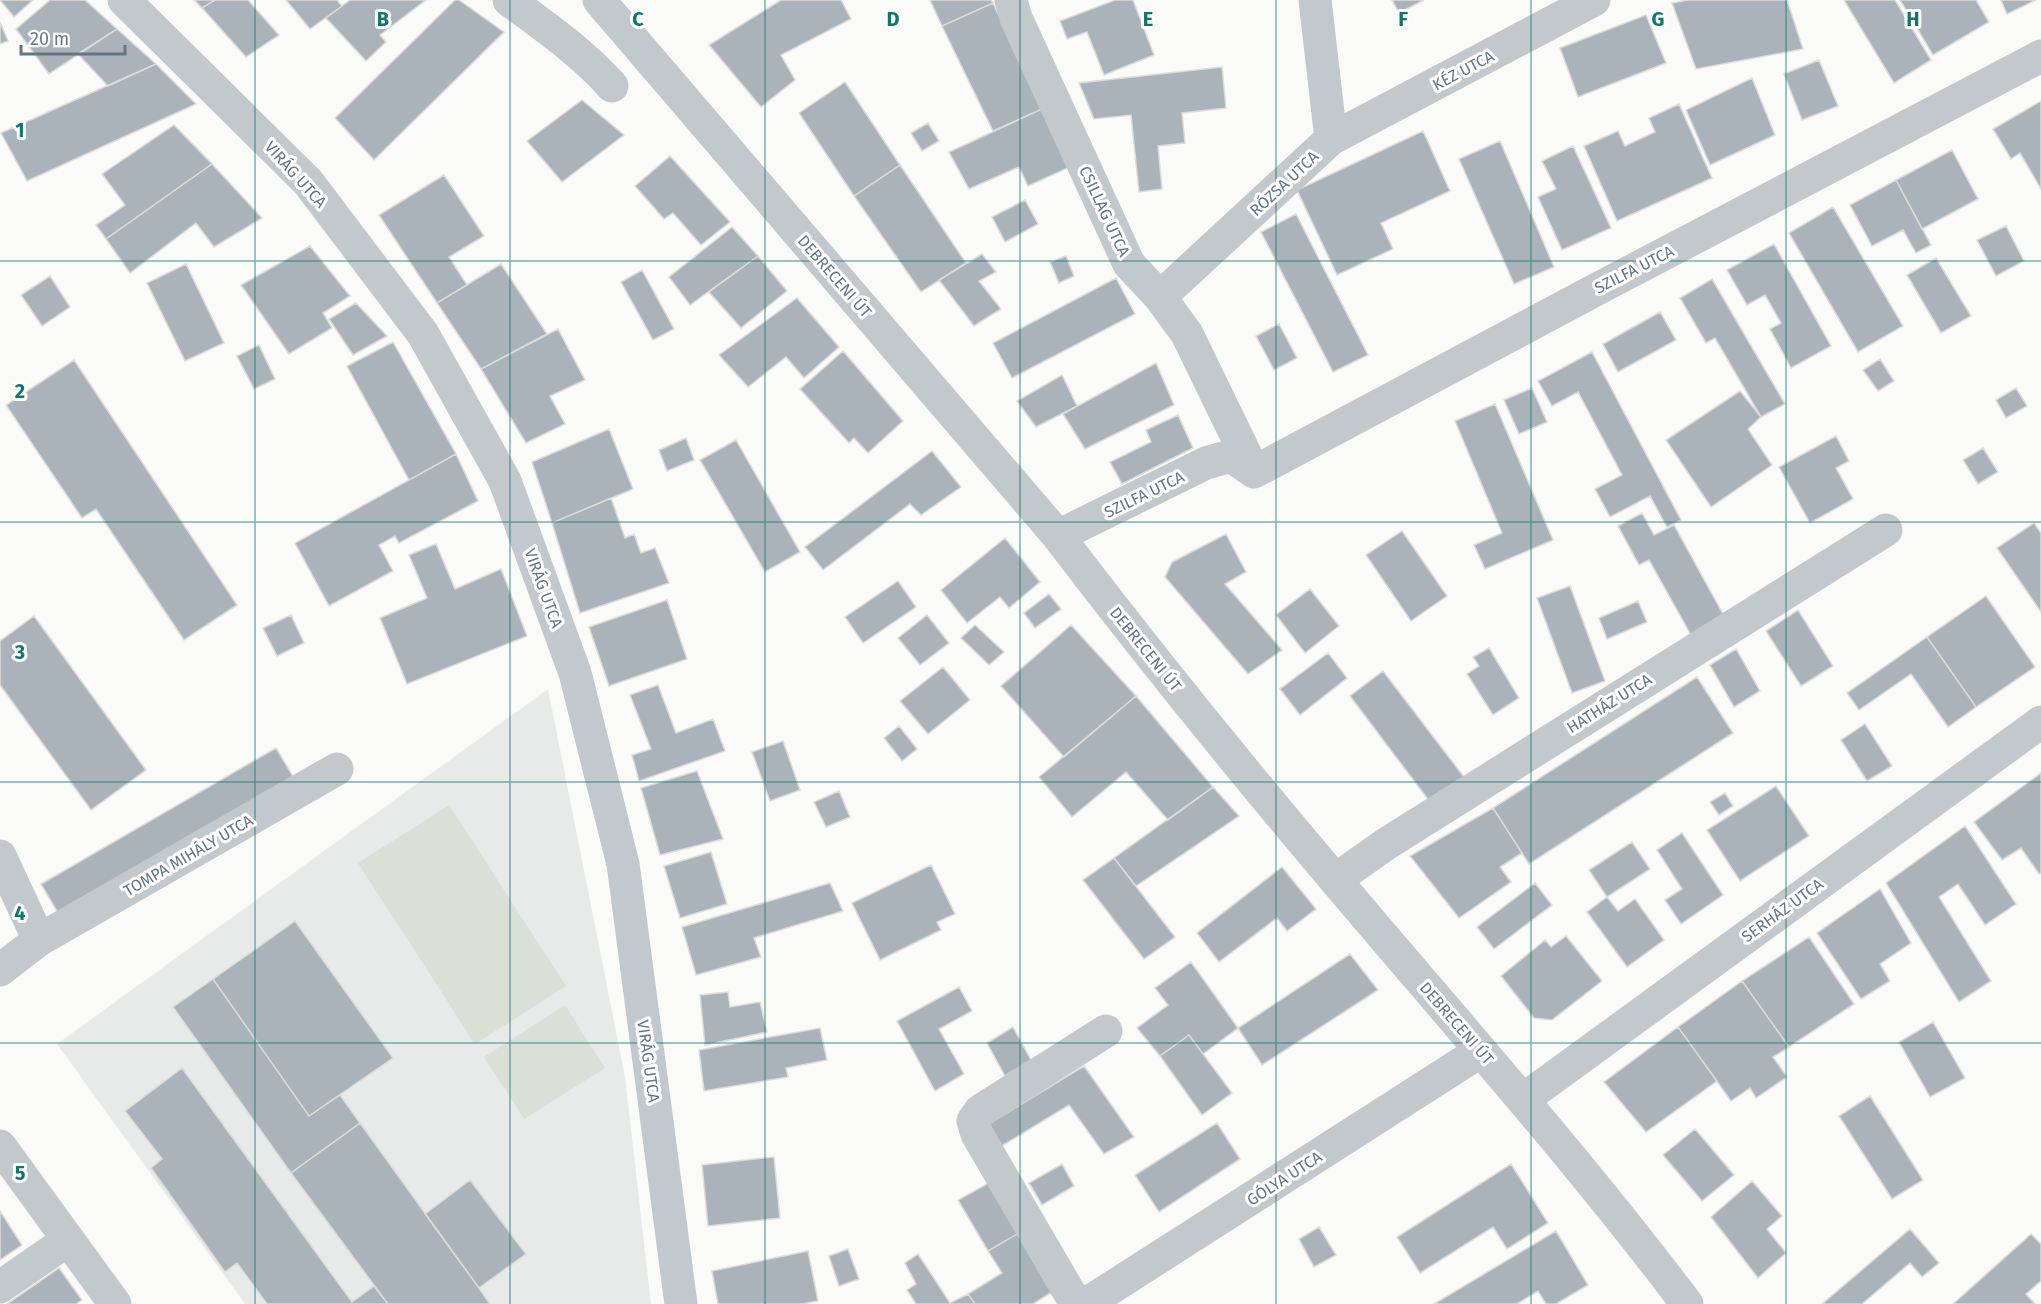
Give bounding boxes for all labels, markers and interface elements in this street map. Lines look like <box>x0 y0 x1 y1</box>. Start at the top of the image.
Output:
text: B <box>377 7 389 31</box>
text: C <box>632 7 644 31</box>
text: D <box>886 7 900 31</box>
text: E <box>1143 7 1153 31</box>
text: F <box>1398 7 1408 31</box>
text: G <box>1652 7 1664 31</box>
text: H <box>1906 7 1920 31</box>
scale bar <box>21 18 124 56</box>
text: 20 m <box>30 28 69 50</box>
street label: KÉZ UTCA <box>1429 45 1498 95</box>
text: 1 <box>15 118 25 142</box>
street label: VIRÁG UTCA <box>261 136 332 212</box>
street label: RÓZSA UTCA <box>1245 146 1323 220</box>
street label: CSILLAG UTCA <box>1075 163 1134 260</box>
street label: DEBRECENI ÚT <box>794 231 877 322</box>
street label: SZILFA UTCA <box>1591 241 1678 298</box>
text: 2 <box>15 379 25 403</box>
street label: SZILFA UTCA <box>1101 467 1188 522</box>
street label: VIRÁG UTCA <box>520 546 568 631</box>
street label: DEBRECENI ÚT <box>1106 603 1187 696</box>
text: 3 <box>14 640 25 664</box>
street label: HATHÁZ UTCA <box>1563 668 1656 737</box>
street label: TOMPA MIHÁLY UTCA <box>120 809 257 900</box>
street label: SERHÁZ UTCA <box>1737 873 1827 946</box>
text: 4 <box>14 901 26 925</box>
street label: DEBRECENI ÚT <box>1416 978 1499 1069</box>
street label: VIRÁG UTCA <box>633 1018 665 1104</box>
street label: GÓLYA UTCA <box>1243 1146 1326 1210</box>
text: 5 <box>15 1161 26 1185</box>

